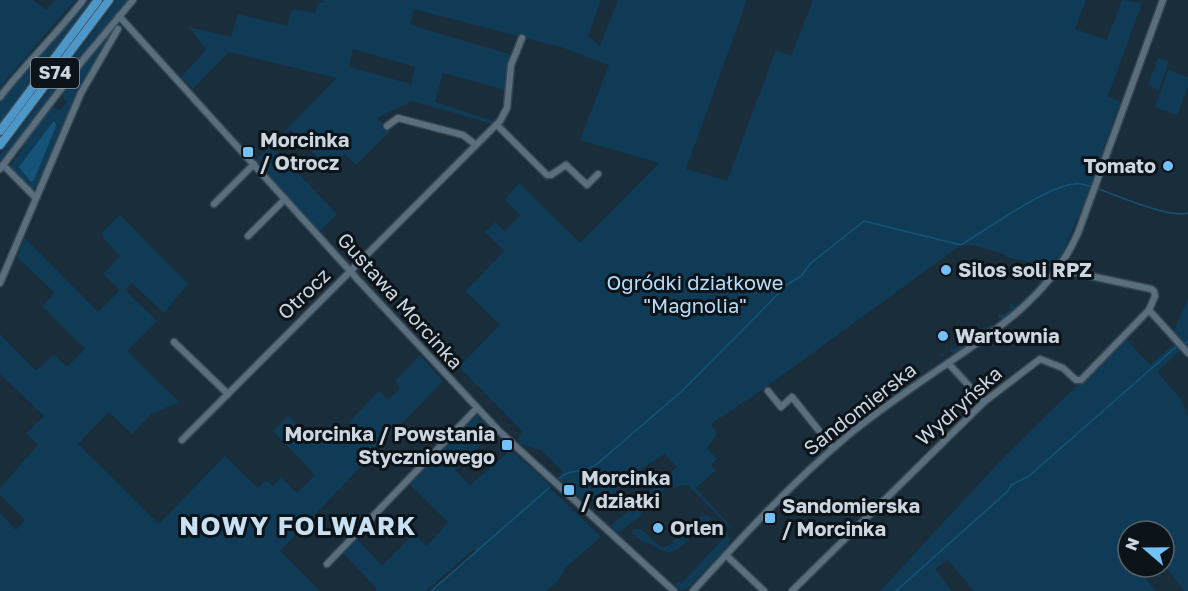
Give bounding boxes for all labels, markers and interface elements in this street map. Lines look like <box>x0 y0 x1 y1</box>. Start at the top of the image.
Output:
road number: S74 <box>31 58 79 88</box>
place label: Morcinka / Otrocz <box>260 127 349 174</box>
marker: Morcinka / Otrocz <box>241 145 255 159</box>
place label: Tomato <box>1084 153 1156 177</box>
marker: Tomato <box>1161 159 1175 173</box>
street label: Gustawa Morcinka <box>333 227 468 374</box>
place label: Silos soli RPZ <box>958 257 1092 281</box>
street label: Otrocz <box>272 263 334 324</box>
marker: Silos soli RPZ <box>939 263 953 277</box>
park label: Ogródki działkowe "Magnolia" <box>607 270 783 317</box>
place label: Wartownia <box>955 323 1059 347</box>
marker: Wartownia <box>936 329 950 343</box>
street label: Sandomierska <box>798 357 920 460</box>
street label: Wydryńska <box>910 360 1006 450</box>
place label: Morcinka / Powstania Styczniowego <box>285 421 495 468</box>
marker: Morcinka / Powstania Styczniowego <box>500 438 514 452</box>
place label: Morcinka / działki <box>581 465 670 512</box>
marker: Morcinka / działki <box>562 483 576 497</box>
place label: Sandomierska / Morcinka <box>782 493 920 540</box>
district label: NOWY FOLWARK <box>179 510 417 541</box>
marker: Sandomierska / Morcinka <box>763 511 777 525</box>
place label: Orlen <box>670 515 724 539</box>
north arrow <box>1116 519 1176 579</box>
marker: Orlen <box>651 521 665 535</box>
text: N <box>1120 535 1143 553</box>

